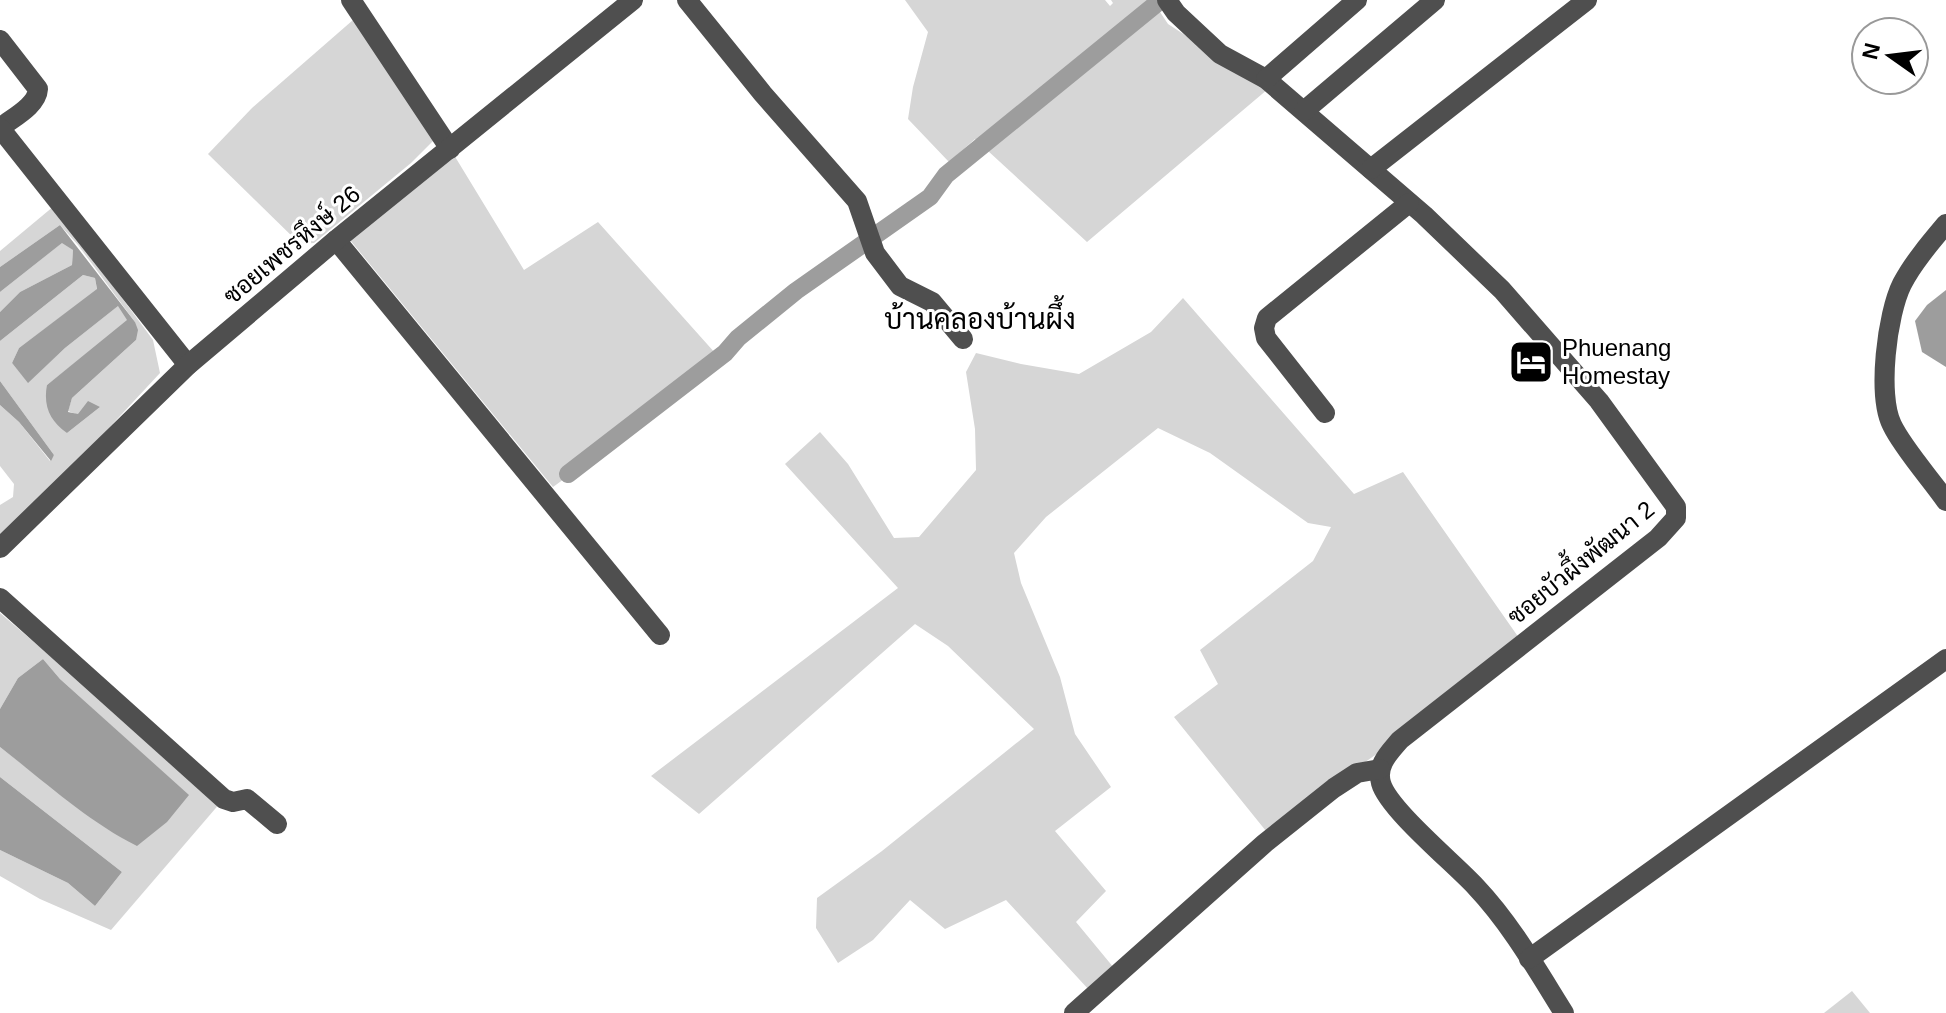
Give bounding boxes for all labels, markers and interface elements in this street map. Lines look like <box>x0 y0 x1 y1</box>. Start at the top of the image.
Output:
north arrow <box>1850 16 1930 96</box>
text: N <box>1857 41 1885 62</box>
street label: ซอยเพชรหึงษ์ 26 <box>217 178 365 309</box>
district label: บ้านคลองบ้านผึ้ง <box>884 295 1076 335</box>
place label: Phuenang Homestay <box>1562 334 1671 389</box>
hotel icon: Phuenang Homestay <box>1507 338 1555 386</box>
street label: ซอยบัวผึ้งพัฒนา 2 <box>1497 489 1659 630</box>

